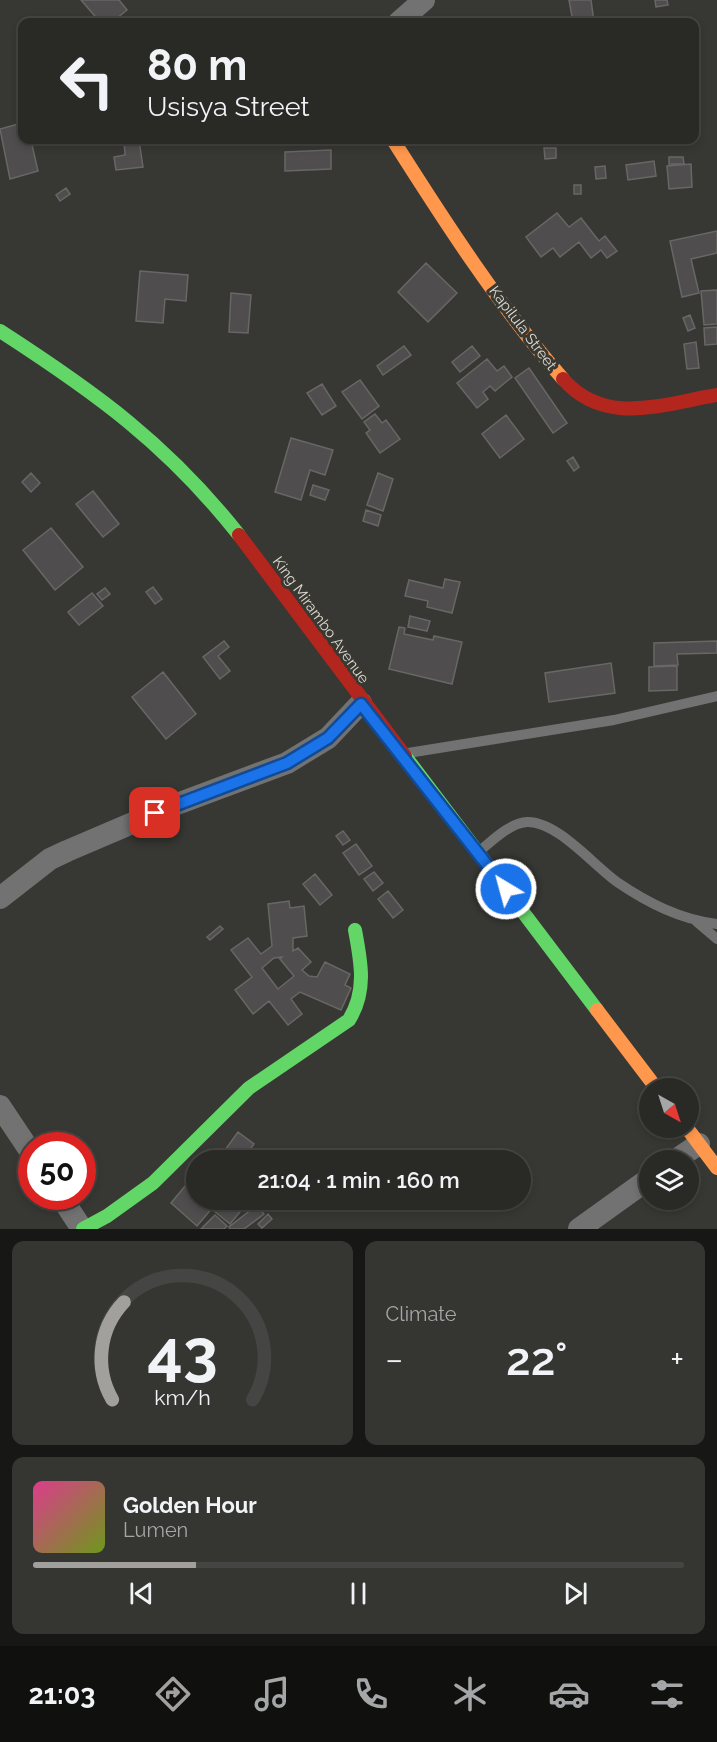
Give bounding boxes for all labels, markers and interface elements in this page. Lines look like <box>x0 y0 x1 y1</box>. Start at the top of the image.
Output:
text: 80 m <box>147 41 247 90</box>
icon: left <box>48 42 126 120</box>
text: Usisya Street <box>147 91 309 122</box>
street label: Kapilula Street <box>485 282 561 374</box>
street label: King Mirambo Avenue <box>269 553 373 687</box>
pin <box>129 787 180 838</box>
icon: arrive <box>138 796 171 829</box>
position arrow <box>474 857 538 921</box>
north arrow <box>639 1078 699 1138</box>
map controls <box>639 1078 699 1210</box>
speed limit sign: 50 <box>18 1132 96 1210</box>
button: layers <box>639 1150 699 1210</box>
text: 21:04 · 1 min · 160 m <box>257 1167 460 1193</box>
text: Climate <box>386 1302 457 1326</box>
text: 43 <box>147 1315 217 1389</box>
text: 22° <box>506 1333 568 1386</box>
text: − <box>386 1340 403 1379</box>
text: + <box>670 1340 684 1379</box>
text: km/h <box>154 1385 211 1410</box>
text: Golden Hour <box>123 1492 257 1518</box>
text: Lumen <box>123 1518 188 1542</box>
icon: previous <box>125 1577 158 1610</box>
icon: pause <box>342 1577 375 1610</box>
icon: next <box>559 1577 592 1610</box>
icon: directions <box>152 1673 194 1715</box>
icon: music <box>251 1673 293 1715</box>
icon: phone <box>350 1673 392 1715</box>
icon: climate <box>449 1673 491 1715</box>
icon: car <box>548 1673 590 1715</box>
icon: filters <box>646 1673 688 1715</box>
text: 21:03 <box>28 1679 95 1710</box>

